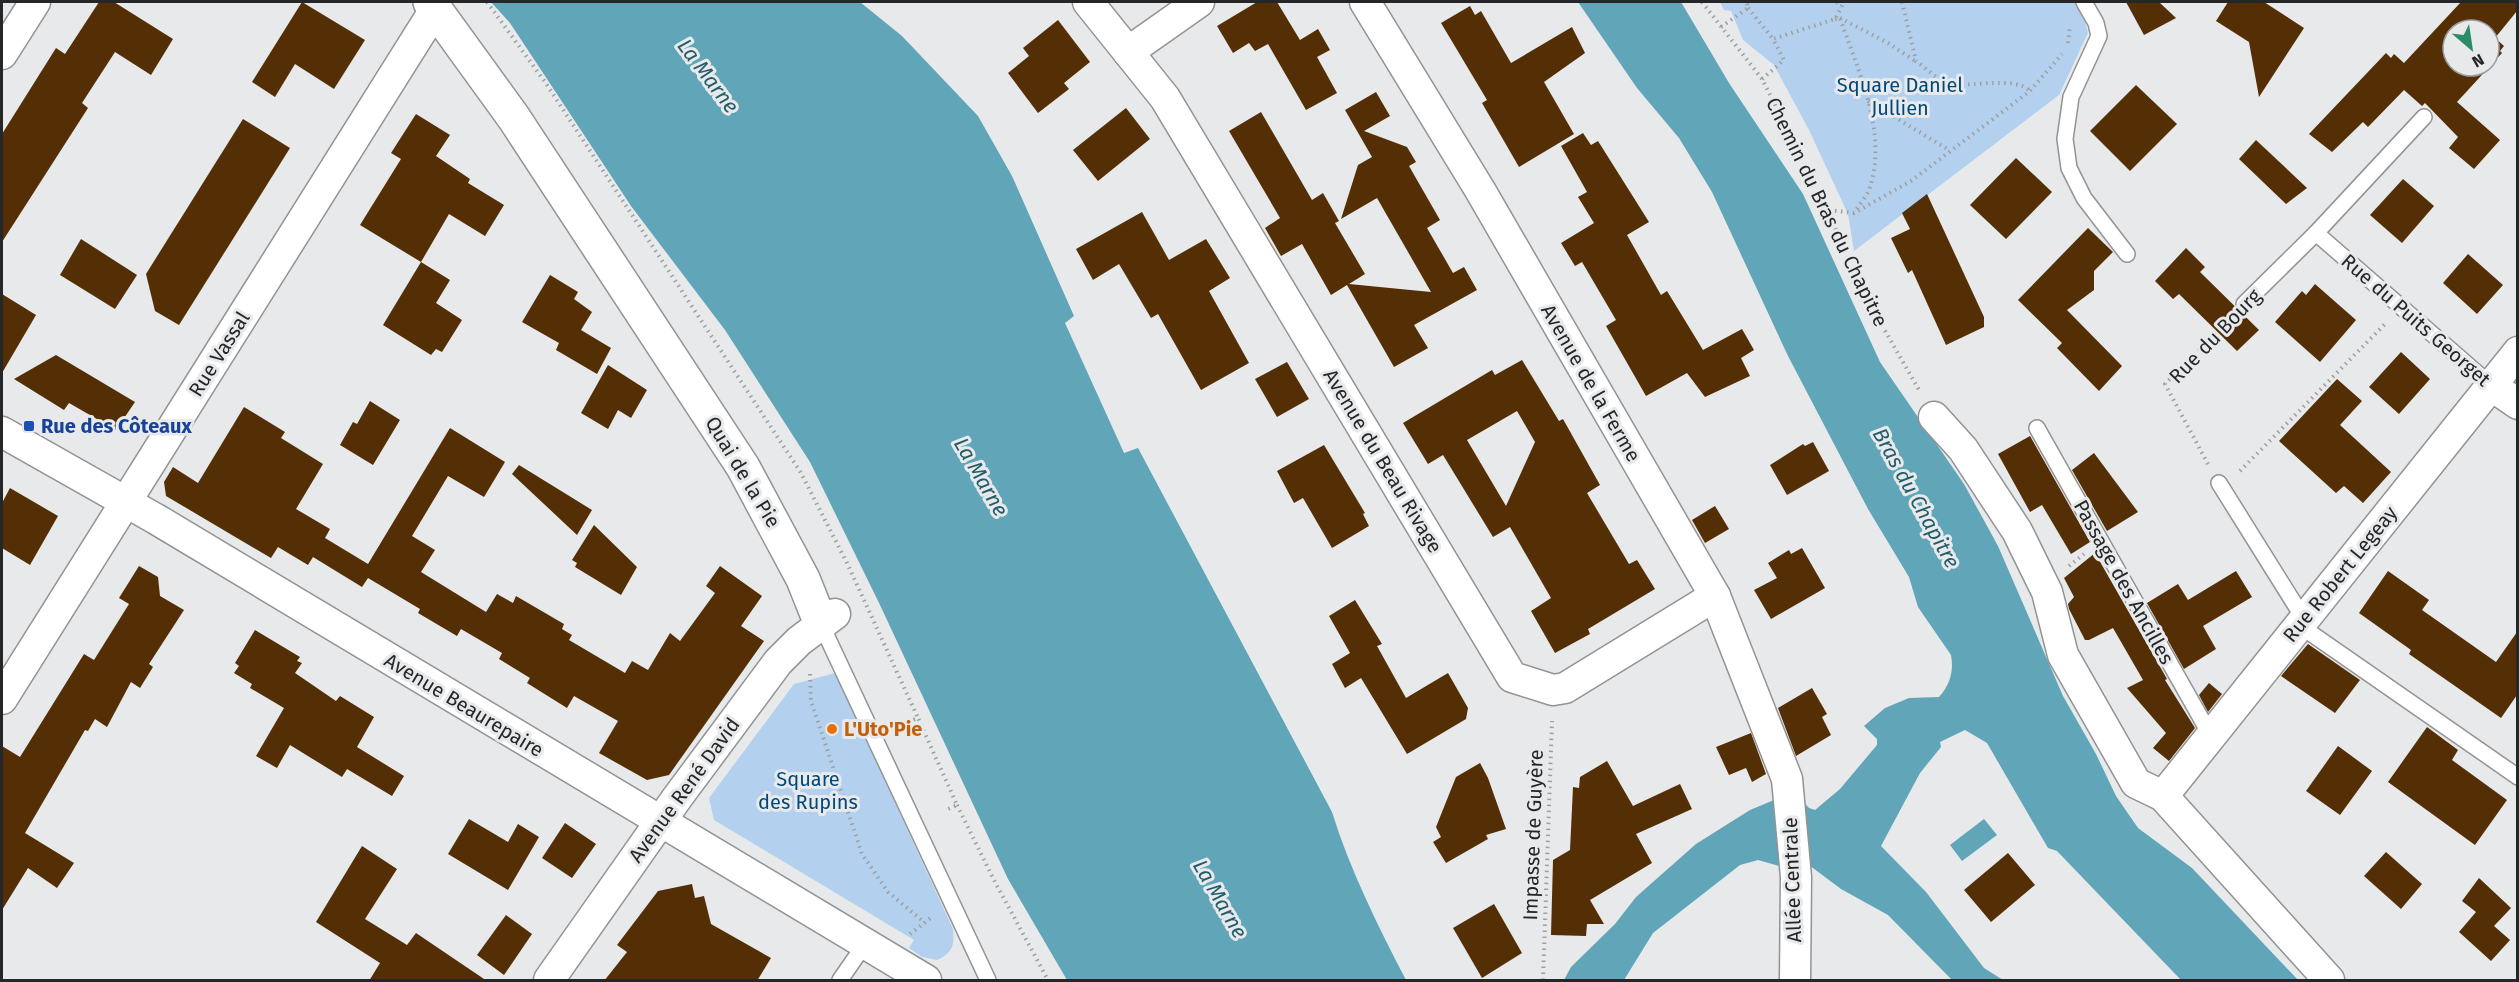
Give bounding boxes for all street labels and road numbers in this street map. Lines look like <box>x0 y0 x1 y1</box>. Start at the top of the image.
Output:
street label: Chemin du Bras du Chapitre <box>1761 93 1893 331</box>
street label: Rue du Puits Georget <box>2336 249 2496 392</box>
street label: Rue du Bourg <box>2164 283 2266 388</box>
street label: Avenue de la Ferme <box>1536 300 1646 466</box>
street label: Rue Vassal <box>183 307 255 401</box>
street label: Avenue du Beau Rivage <box>1319 365 1447 557</box>
street label: Quai de la Pie <box>700 412 786 532</box>
street label: Passage des Ancilles <box>2069 496 2179 668</box>
street label: Rue Robert Legeay <box>2278 501 2402 647</box>
street label: Avenue Beaurepaire <box>380 648 548 762</box>
street label: Avenue René David <box>623 713 745 867</box>
street label: Impasse de Guyère <box>1518 749 1548 921</box>
street label: Allée Centrale <box>1778 817 1806 943</box>

